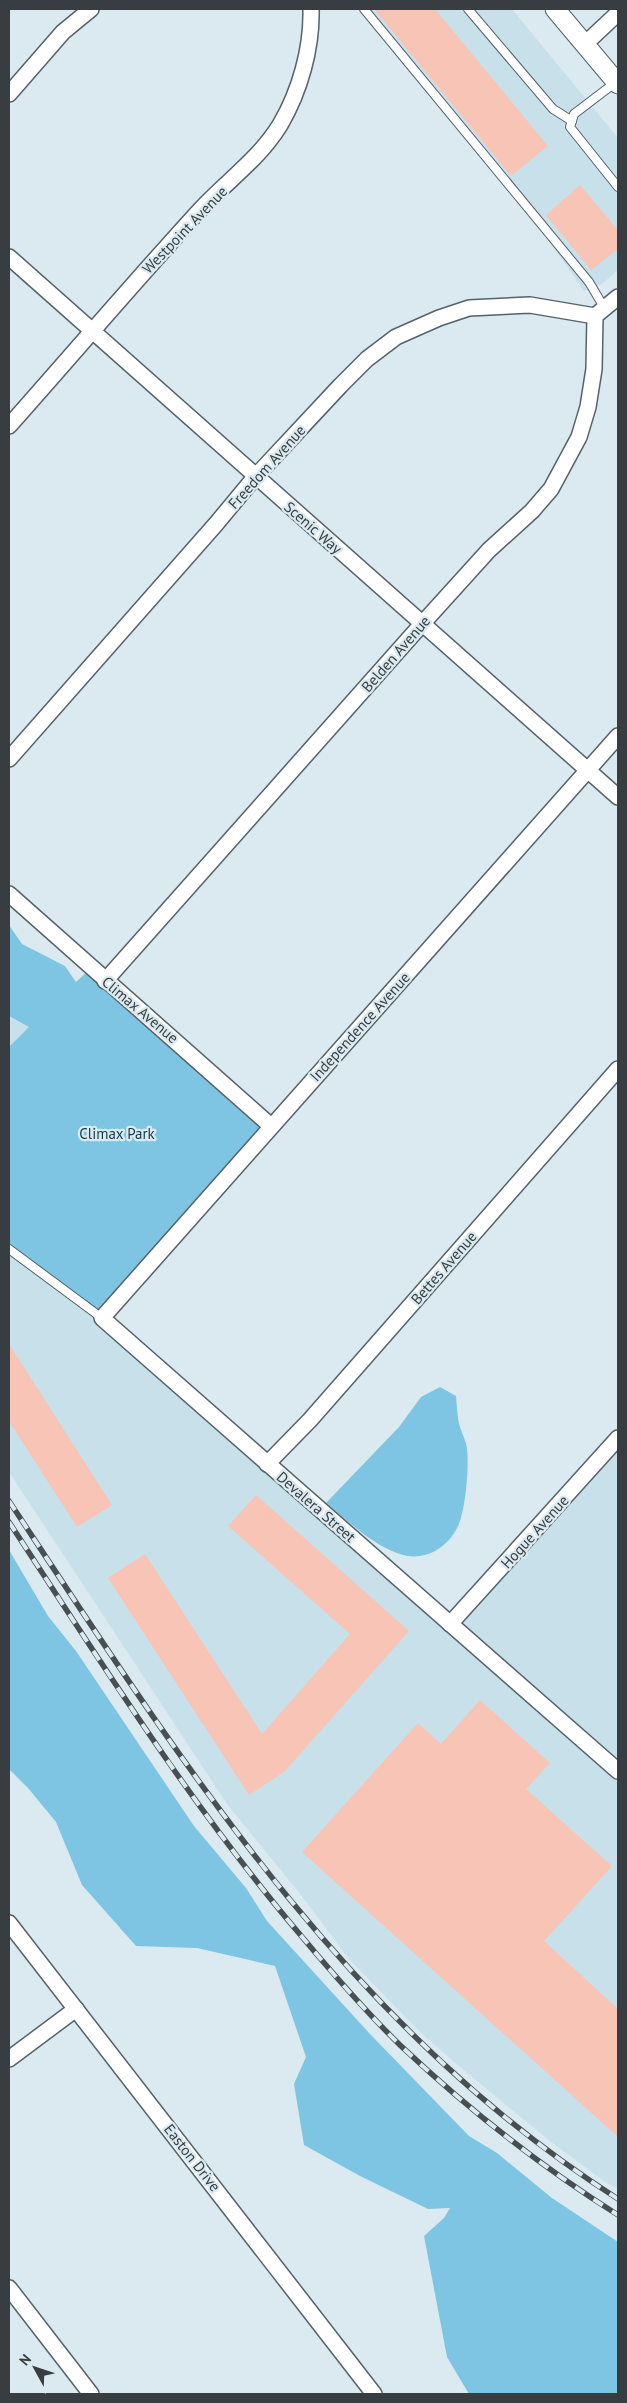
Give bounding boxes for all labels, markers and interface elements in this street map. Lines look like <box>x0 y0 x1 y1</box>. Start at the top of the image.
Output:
street label: Westpoint Avenue <box>138 182 231 277</box>
street label: Freedom Avenue <box>224 421 309 513</box>
street label: Scenic Way <box>280 497 346 558</box>
street label: Belden Avenue <box>357 612 434 696</box>
street label: Independence Avenue <box>306 968 414 1085</box>
street label: Climax Avenue <box>98 972 183 1047</box>
park label: Climax Park <box>79 1124 156 1143</box>
street label: Bettes Avenue <box>407 1227 481 1308</box>
street label: Devalera Street <box>273 1467 360 1546</box>
street label: Hogue Avenue <box>497 1491 573 1572</box>
street label: Easton Drive <box>160 2120 225 2195</box>
north arrow <box>10 2343 60 2393</box>
text: N <box>15 2350 35 2369</box>

